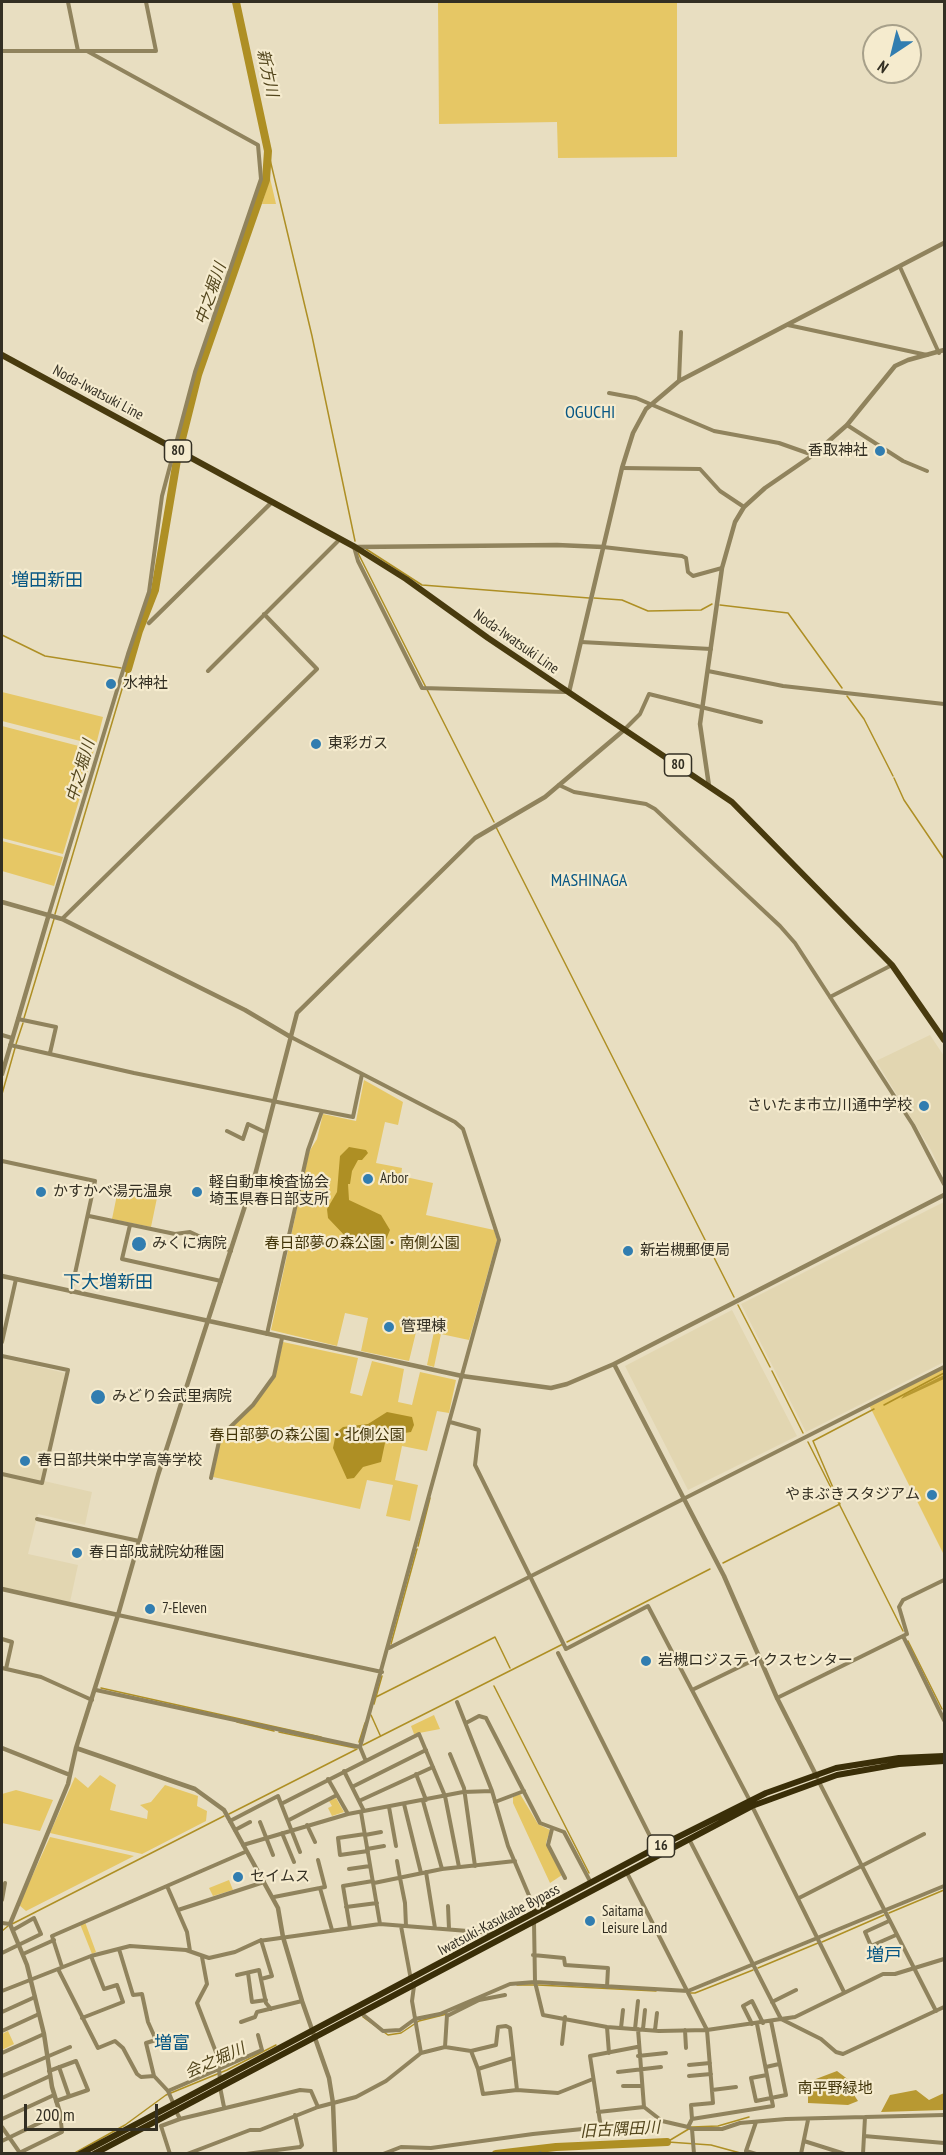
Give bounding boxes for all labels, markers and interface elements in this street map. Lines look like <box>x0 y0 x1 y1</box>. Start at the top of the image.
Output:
north arrow <box>862 24 922 84</box>
water label: 新方川 <box>253 48 281 98</box>
text: N <box>874 56 892 78</box>
water label: 中之堀川 <box>192 261 230 327</box>
street label: Noda-Iwatsuki Line <box>50 362 146 424</box>
district label: OGUCHI <box>560 402 620 424</box>
road number: 80 <box>164 440 192 462</box>
place label: 香取神社 <box>808 442 868 460</box>
marker: 香取神社 <box>873 444 887 458</box>
district label: 増田新田 <box>11 570 83 592</box>
street label: Noda-Iwatsuki Line <box>470 606 562 678</box>
place label: 水神社 <box>123 675 168 693</box>
marker: 水神社 <box>104 677 118 691</box>
place label: 東彩ガス <box>328 735 388 753</box>
marker: 東彩ガス <box>309 737 323 751</box>
water label: 中之堀川 <box>63 738 99 804</box>
road number: 80 <box>664 754 692 776</box>
district label: MASHINAGA <box>544 870 634 892</box>
place label: さいたま市立川通中学校 <box>747 1097 912 1115</box>
marker: さいたま市立川通中学校 <box>917 1099 931 1113</box>
place label: Arbor <box>380 1170 408 1188</box>
marker: Arbor <box>361 1172 375 1186</box>
place label: 軽自動車検査協会 埼玉県春日部支所 <box>209 1174 329 1209</box>
place label: かすかべ湯元温泉 <box>53 1183 173 1201</box>
marker: かすかべ湯元温泉 <box>34 1185 48 1199</box>
marker: 軽自動車検査協会 埼玉県春日部支所 <box>190 1185 204 1199</box>
marker: みくに病院 <box>130 1235 148 1253</box>
place label: みくに病院 <box>152 1235 227 1253</box>
park label: 春日部夢の森公園・南側公園 <box>265 1235 459 1253</box>
place label: 新岩槻郵便局 <box>640 1242 730 1260</box>
marker: 新岩槻郵便局 <box>621 1244 635 1258</box>
district label: 下大増新田 <box>63 1272 153 1294</box>
place label: 管理棟 <box>401 1318 446 1336</box>
marker: 管理棟 <box>382 1320 396 1334</box>
marker: みどり会武里病院 <box>89 1388 107 1406</box>
place label: みどり会武里病院 <box>112 1388 232 1406</box>
park label: 春日部夢の森公園・北側公園 <box>210 1427 404 1445</box>
place label: 春日部共栄中学高等学校 <box>37 1452 202 1470</box>
marker: 春日部共栄中学高等学校 <box>18 1454 32 1468</box>
place label: やまぶきスタジアム <box>785 1486 920 1504</box>
marker: やまぶきスタジアム <box>925 1488 939 1502</box>
place label: 春日部成就院幼稚園 <box>89 1544 224 1562</box>
marker: 春日部成就院幼稚園 <box>70 1546 84 1560</box>
place label: 7-Eleven <box>162 1600 207 1618</box>
marker: 7-Eleven <box>143 1602 157 1616</box>
place label: 岩槻ロジスティクスセンター <box>658 1652 853 1670</box>
marker: 岩槻ロジスティクスセンター <box>639 1654 653 1668</box>
road number: 16 <box>648 1835 674 1857</box>
place label: セイムス <box>250 1868 310 1886</box>
marker: セイムス <box>231 1870 245 1884</box>
street label: Iwatsuki-Kasukabe Bypass <box>435 1880 563 1960</box>
place label: Saitama Leisure Land <box>602 1903 667 1938</box>
marker: Saitama Leisure Land <box>583 1914 597 1928</box>
district label: 増戸 <box>866 1945 902 1967</box>
district label: 増富 <box>154 2033 190 2055</box>
water label: 会之堀川 <box>182 2039 248 2083</box>
park label: 南平野緑地 <box>798 2080 872 2098</box>
scale bar <box>27 2092 160 2130</box>
text: 200 m <box>35 2103 75 2126</box>
water label: 旧古隅田川 <box>580 2118 660 2142</box>

